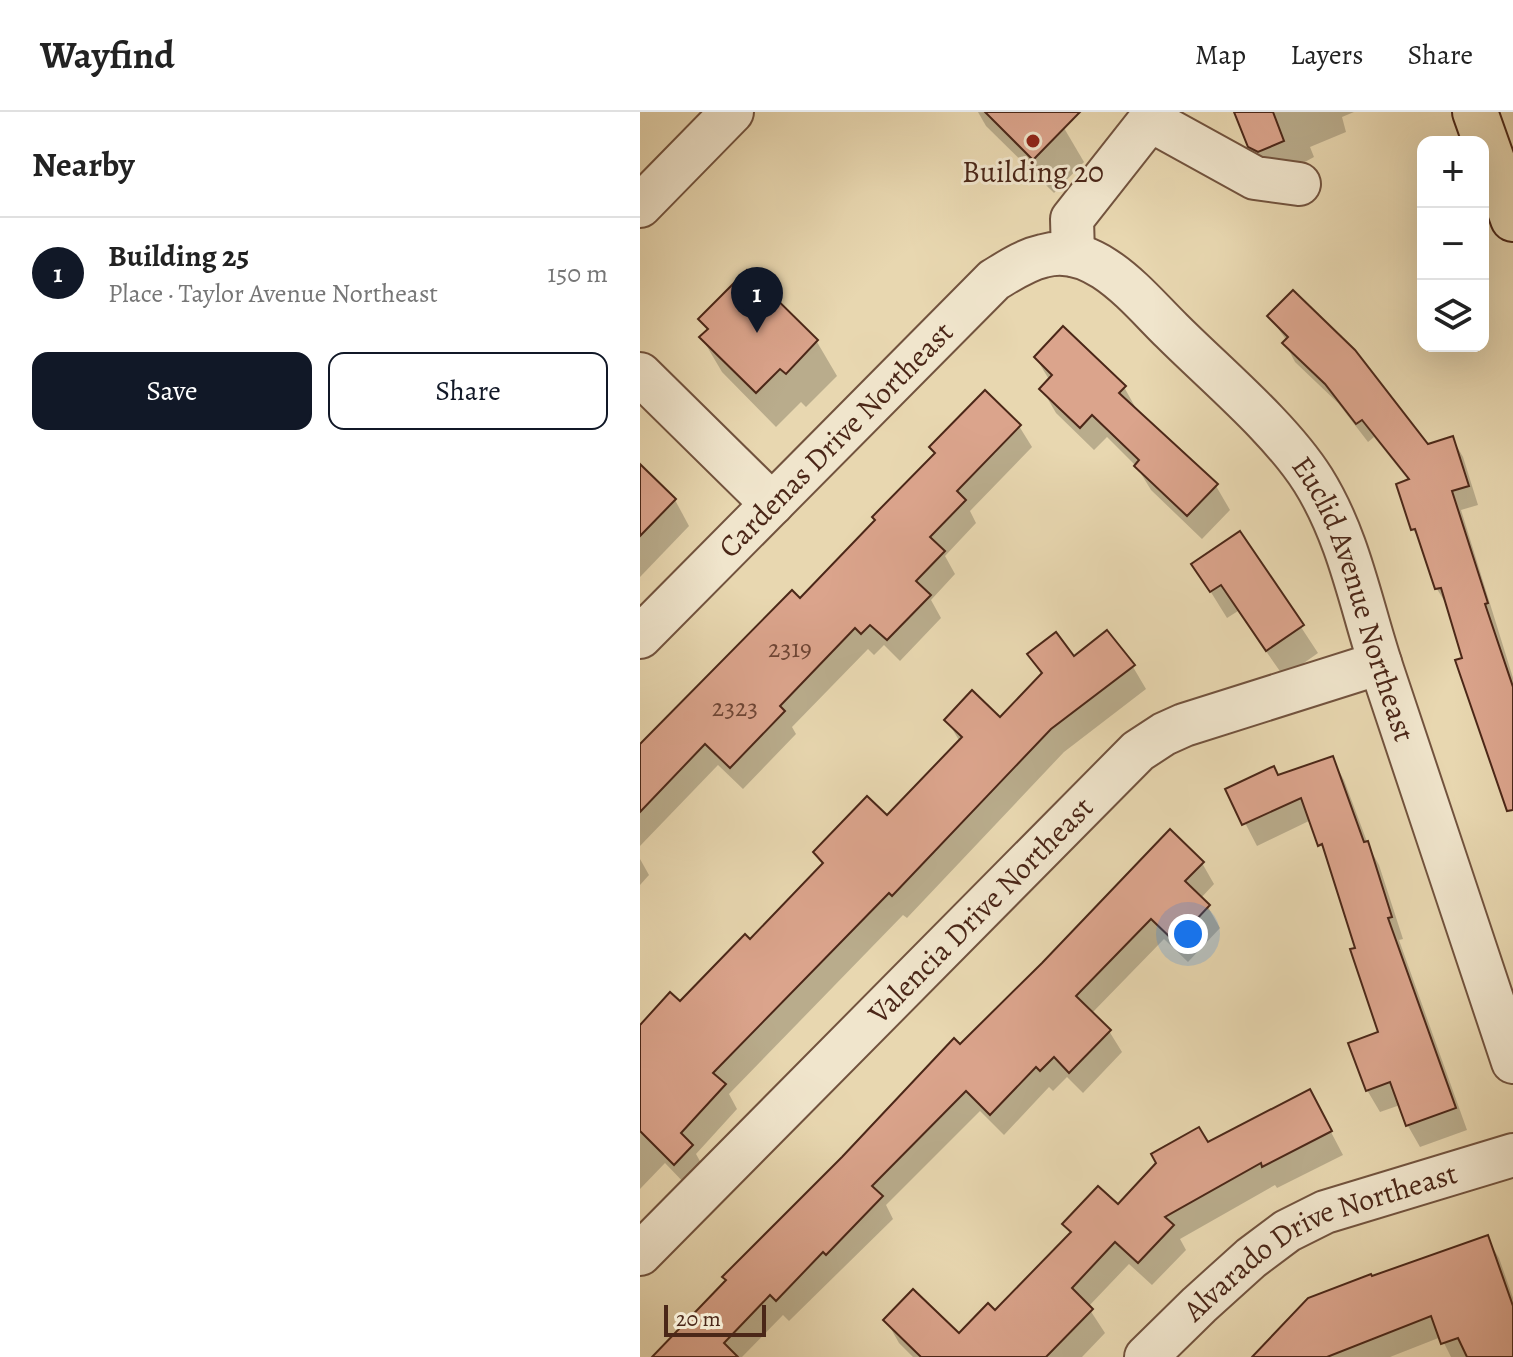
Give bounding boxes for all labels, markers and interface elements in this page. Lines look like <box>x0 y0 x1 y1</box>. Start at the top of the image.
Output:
text: Wayfind <box>40 29 175 81</box>
text: Map <box>1195 36 1246 74</box>
text: Layers <box>1290 36 1363 74</box>
text: Share <box>1407 36 1473 74</box>
marker: Building 20 <box>1024 132 1042 150</box>
map controls <box>1417 136 1489 352</box>
button: + <box>1417 136 1489 208</box>
text: Nearby <box>32 141 135 188</box>
place label: Building 20 <box>962 152 1104 192</box>
button: − <box>1417 208 1489 280</box>
text: Building 25 <box>108 236 249 276</box>
text: 1 <box>53 256 63 291</box>
text: 150 m <box>547 256 608 291</box>
pin: 1 <box>731 267 783 333</box>
text: Place · Taylor Avenue Northeast <box>108 276 438 311</box>
button: layers <box>1417 280 1489 352</box>
street label: Cardenas Drive Northeast <box>710 312 962 567</box>
button: Save <box>32 352 312 430</box>
button: Share <box>328 352 608 430</box>
street label: Euclid Avenue Northeast <box>1283 448 1425 747</box>
house number: 2319 <box>768 631 812 666</box>
house number: 2323 <box>712 690 758 725</box>
street label: Valencia Drive Northeast <box>859 788 1102 1033</box>
your location <box>1168 914 1208 954</box>
street label: Alvarado Drive Northeast <box>1174 1153 1462 1330</box>
scale bar <box>664 1301 766 1337</box>
text: 20 m <box>676 1304 721 1334</box>

